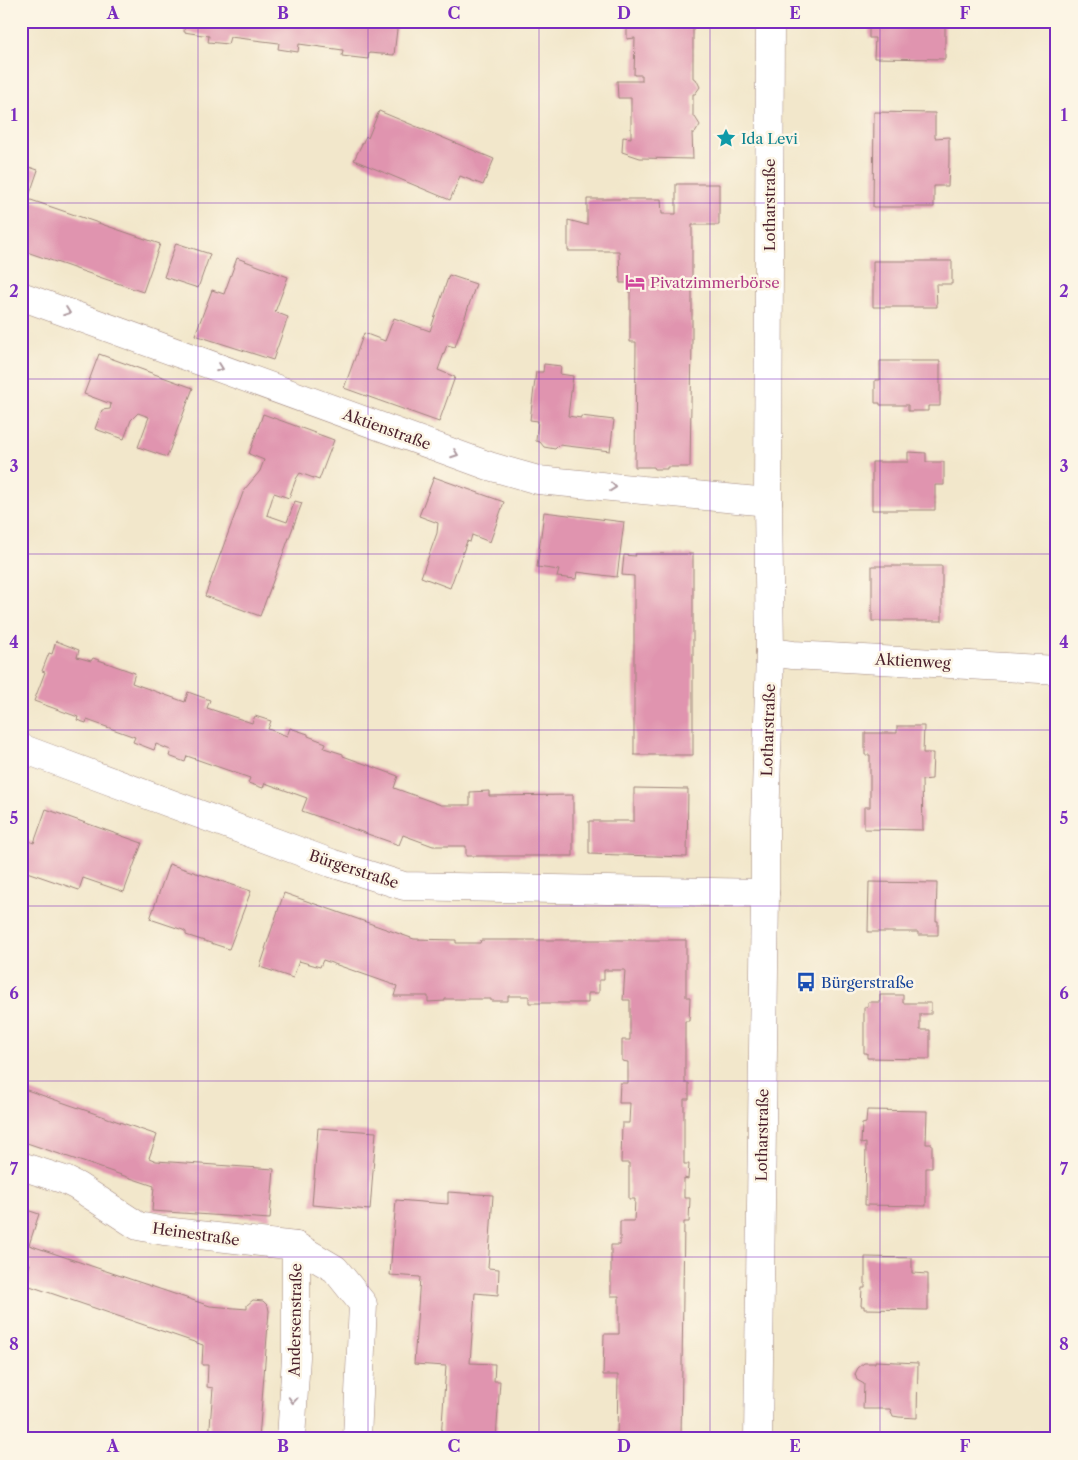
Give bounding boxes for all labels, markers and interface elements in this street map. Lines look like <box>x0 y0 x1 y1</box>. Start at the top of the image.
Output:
text: A <box>106 3 120 23</box>
text: B <box>277 3 289 23</box>
text: C <box>448 3 460 23</box>
text: D <box>617 3 631 23</box>
text: E <box>789 3 801 23</box>
text: F <box>960 3 971 23</box>
text: 1 <box>10 105 18 125</box>
text: 1 <box>1060 105 1068 125</box>
place icon: Ida Levi <box>715 127 737 149</box>
place label: Ida Levi <box>741 129 798 148</box>
street label: Lotharstraße <box>760 159 779 251</box>
hotel icon: Pivatzimmerbörse <box>624 271 646 293</box>
place label: Pivatzimmerbörse <box>650 273 780 292</box>
text: 2 <box>9 281 19 301</box>
text: 2 <box>1059 281 1069 301</box>
one-way arrow <box>62 306 71 316</box>
one-way arrow <box>215 362 224 372</box>
street label: Aktienstraße <box>340 404 434 454</box>
one-way arrow <box>450 448 458 458</box>
text: 3 <box>9 456 19 476</box>
text: 3 <box>1059 456 1069 476</box>
one-way arrow <box>609 481 617 492</box>
text: 4 <box>9 632 19 652</box>
text: 4 <box>1059 632 1069 652</box>
street label: Aktienweg <box>874 649 951 672</box>
street label: Lotharstraße <box>757 683 779 777</box>
text: 5 <box>10 808 19 828</box>
text: 5 <box>1060 808 1069 828</box>
street label: Bürgerstraße <box>307 846 401 892</box>
bus stop icon: Bürgerstraße <box>795 971 817 993</box>
place label: Bürgerstraße <box>821 973 914 992</box>
text: 6 <box>9 983 19 1003</box>
text: 6 <box>1059 983 1069 1003</box>
street label: Lotharstraße <box>752 1089 772 1181</box>
text: 7 <box>10 1159 19 1179</box>
text: 7 <box>1060 1159 1069 1179</box>
street label: Heinestraße <box>151 1218 241 1250</box>
street label: Andersenstraße <box>284 1263 305 1378</box>
text: 8 <box>9 1334 19 1354</box>
text: 8 <box>1059 1334 1069 1354</box>
one-way arrow <box>288 1396 299 1404</box>
text: A <box>106 1436 120 1456</box>
text: B <box>277 1436 289 1456</box>
text: C <box>448 1436 460 1456</box>
text: D <box>617 1436 631 1456</box>
text: E <box>789 1436 801 1456</box>
text: F <box>960 1436 971 1456</box>

